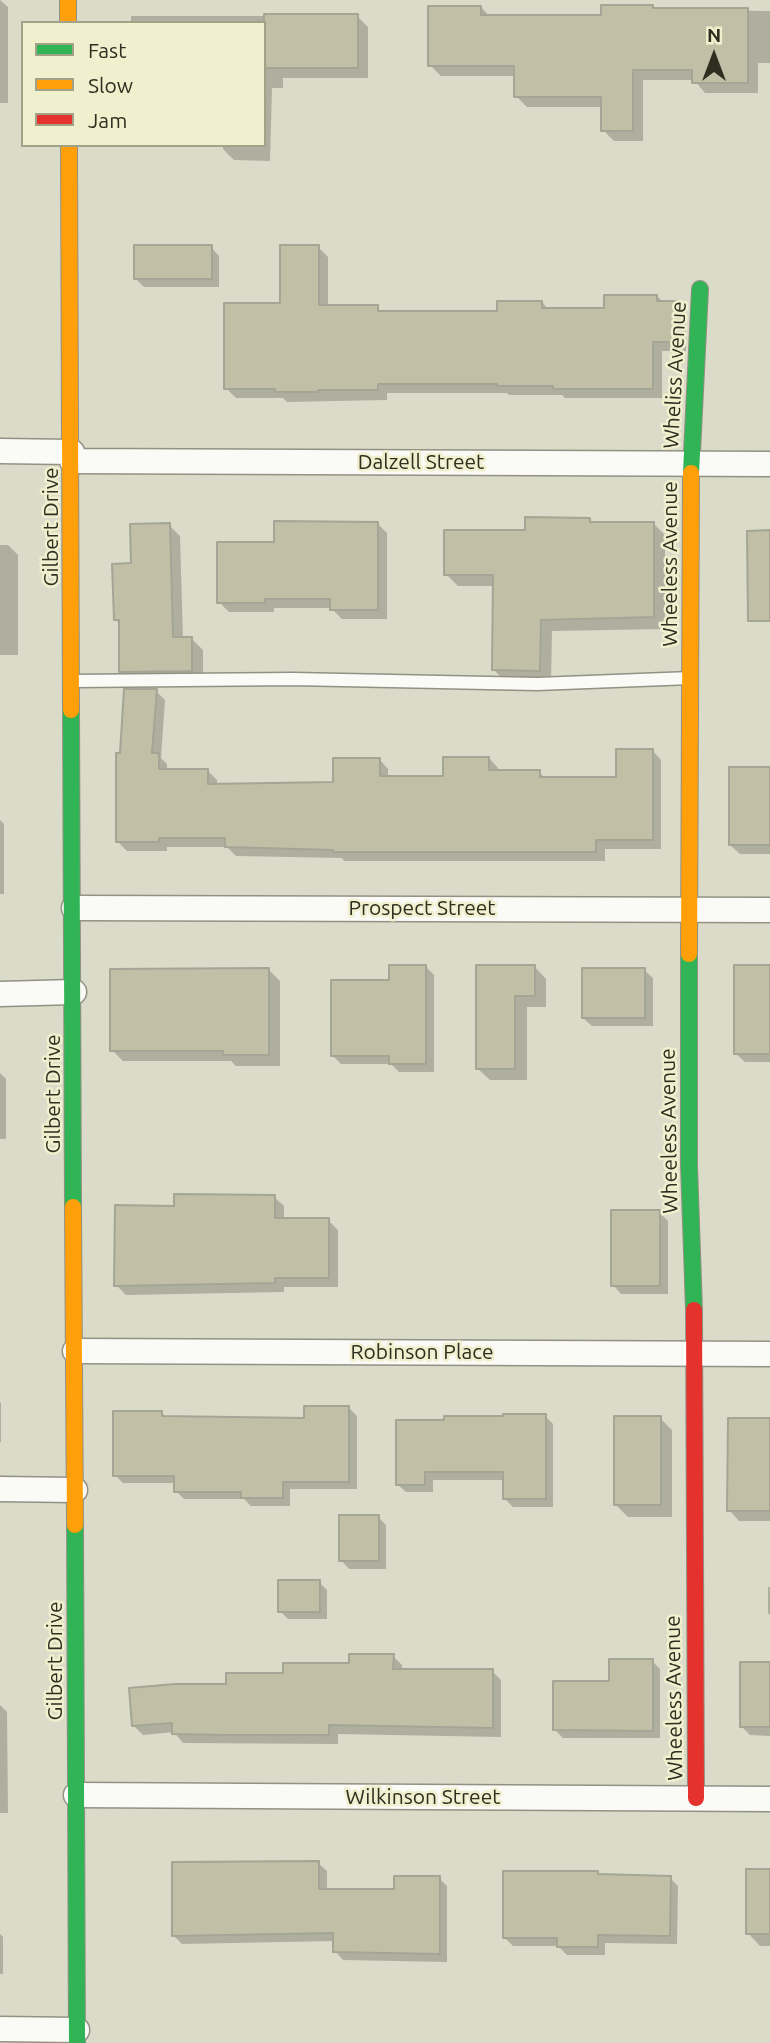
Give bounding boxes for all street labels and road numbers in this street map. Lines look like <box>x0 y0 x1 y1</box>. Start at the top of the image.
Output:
street label: Wheliss Avenue <box>659 301 691 449</box>
street label: Dalzell Street <box>358 449 484 475</box>
street label: Gilbert Drive <box>38 467 64 587</box>
street label: Wheeless Avenue <box>657 481 683 647</box>
street label: Prospect Street <box>348 895 496 921</box>
street label: Gilbert Drive <box>40 1034 66 1154</box>
street label: Wheeless Avenue <box>655 1048 683 1214</box>
street label: Robinson Place <box>350 1339 494 1365</box>
street label: Gilbert Drive <box>42 1601 68 1721</box>
street label: Wheeless Avenue <box>660 1615 688 1781</box>
street label: Wilkinson Street <box>346 1784 500 1810</box>

